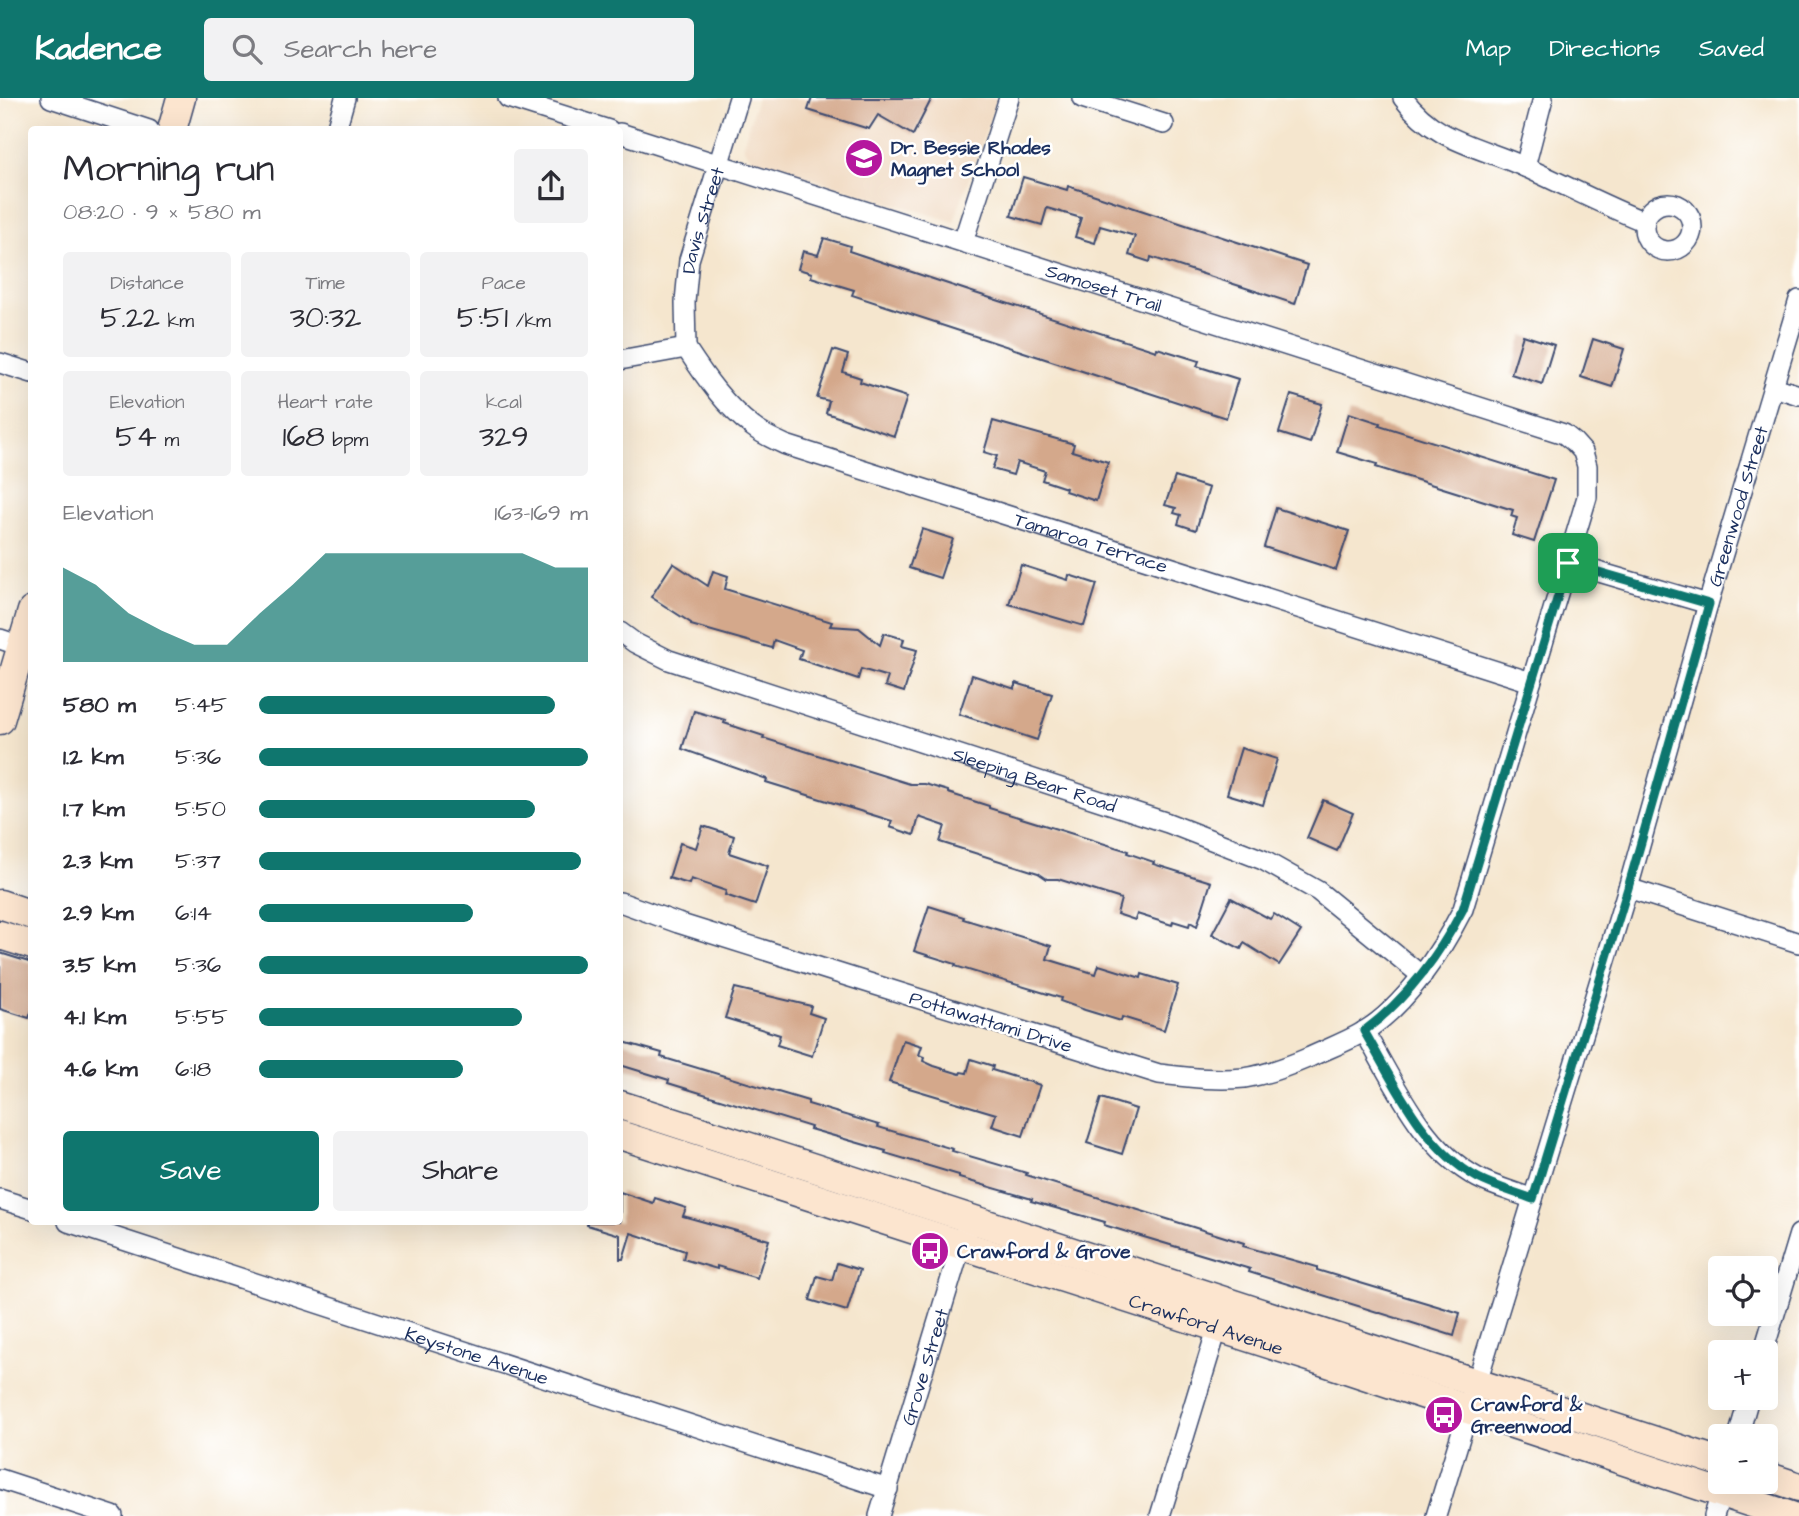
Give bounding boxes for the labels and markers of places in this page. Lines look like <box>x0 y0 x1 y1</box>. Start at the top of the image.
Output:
place label: Dr. Bessie Rhodes Magnet School <box>891 135 1051 185</box>
school or university icon: Dr. Bessie Rhodes Magnet School <box>843 137 885 179</box>
pin <box>1538 533 1598 593</box>
bus stop icon: Crawford & Grove <box>909 1230 951 1272</box>
place label: Crawford & Grove <box>957 1239 1131 1266</box>
place label: Crawford & Greenwood <box>1471 1392 1584 1441</box>
bus stop icon: Crawford & Greenwood <box>1423 1394 1465 1436</box>

